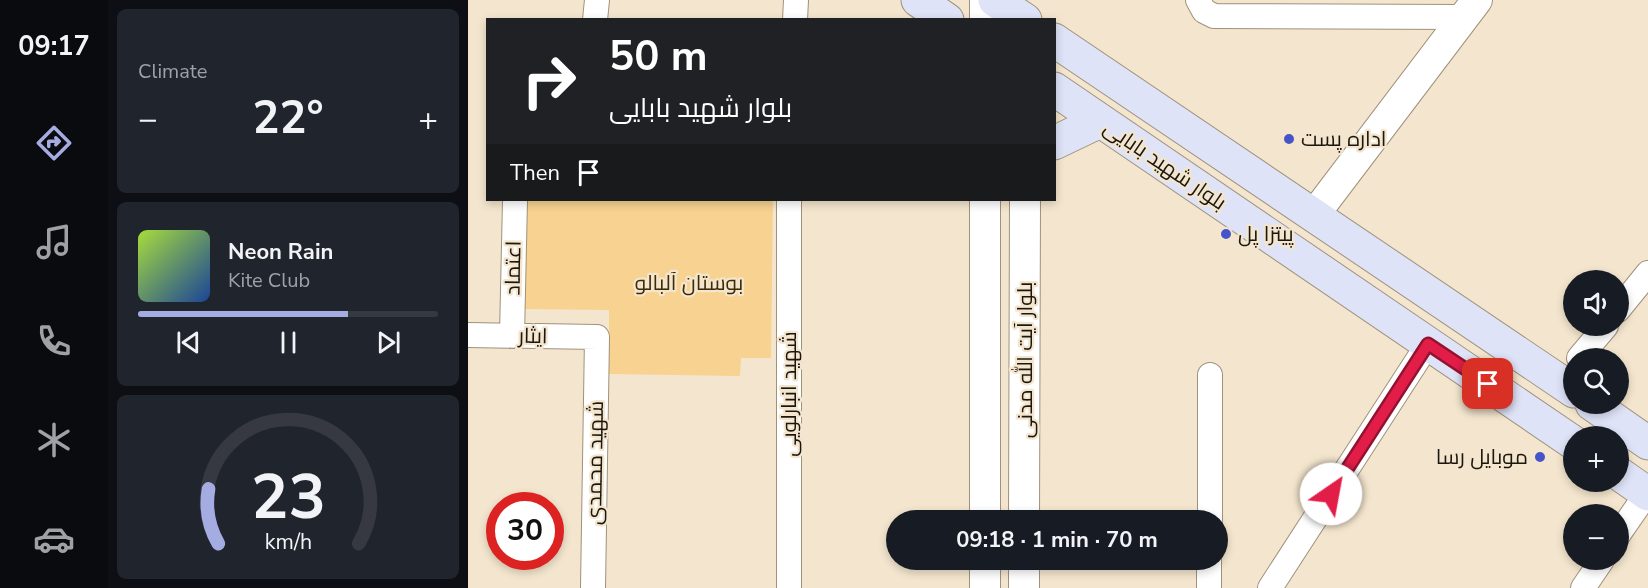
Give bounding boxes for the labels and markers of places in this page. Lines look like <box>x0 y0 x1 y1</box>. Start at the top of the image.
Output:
place label: اداره پست <box>1301 125 1386 153</box>
marker: اداره پست <box>1282 132 1296 146</box>
place label: پیتزا پل <box>1238 220 1294 248</box>
marker: پیتزا پل <box>1219 227 1233 241</box>
pin <box>1462 358 1513 409</box>
place label: موبایل رسا <box>1436 443 1528 471</box>
marker: موبایل رسا <box>1533 450 1547 464</box>

